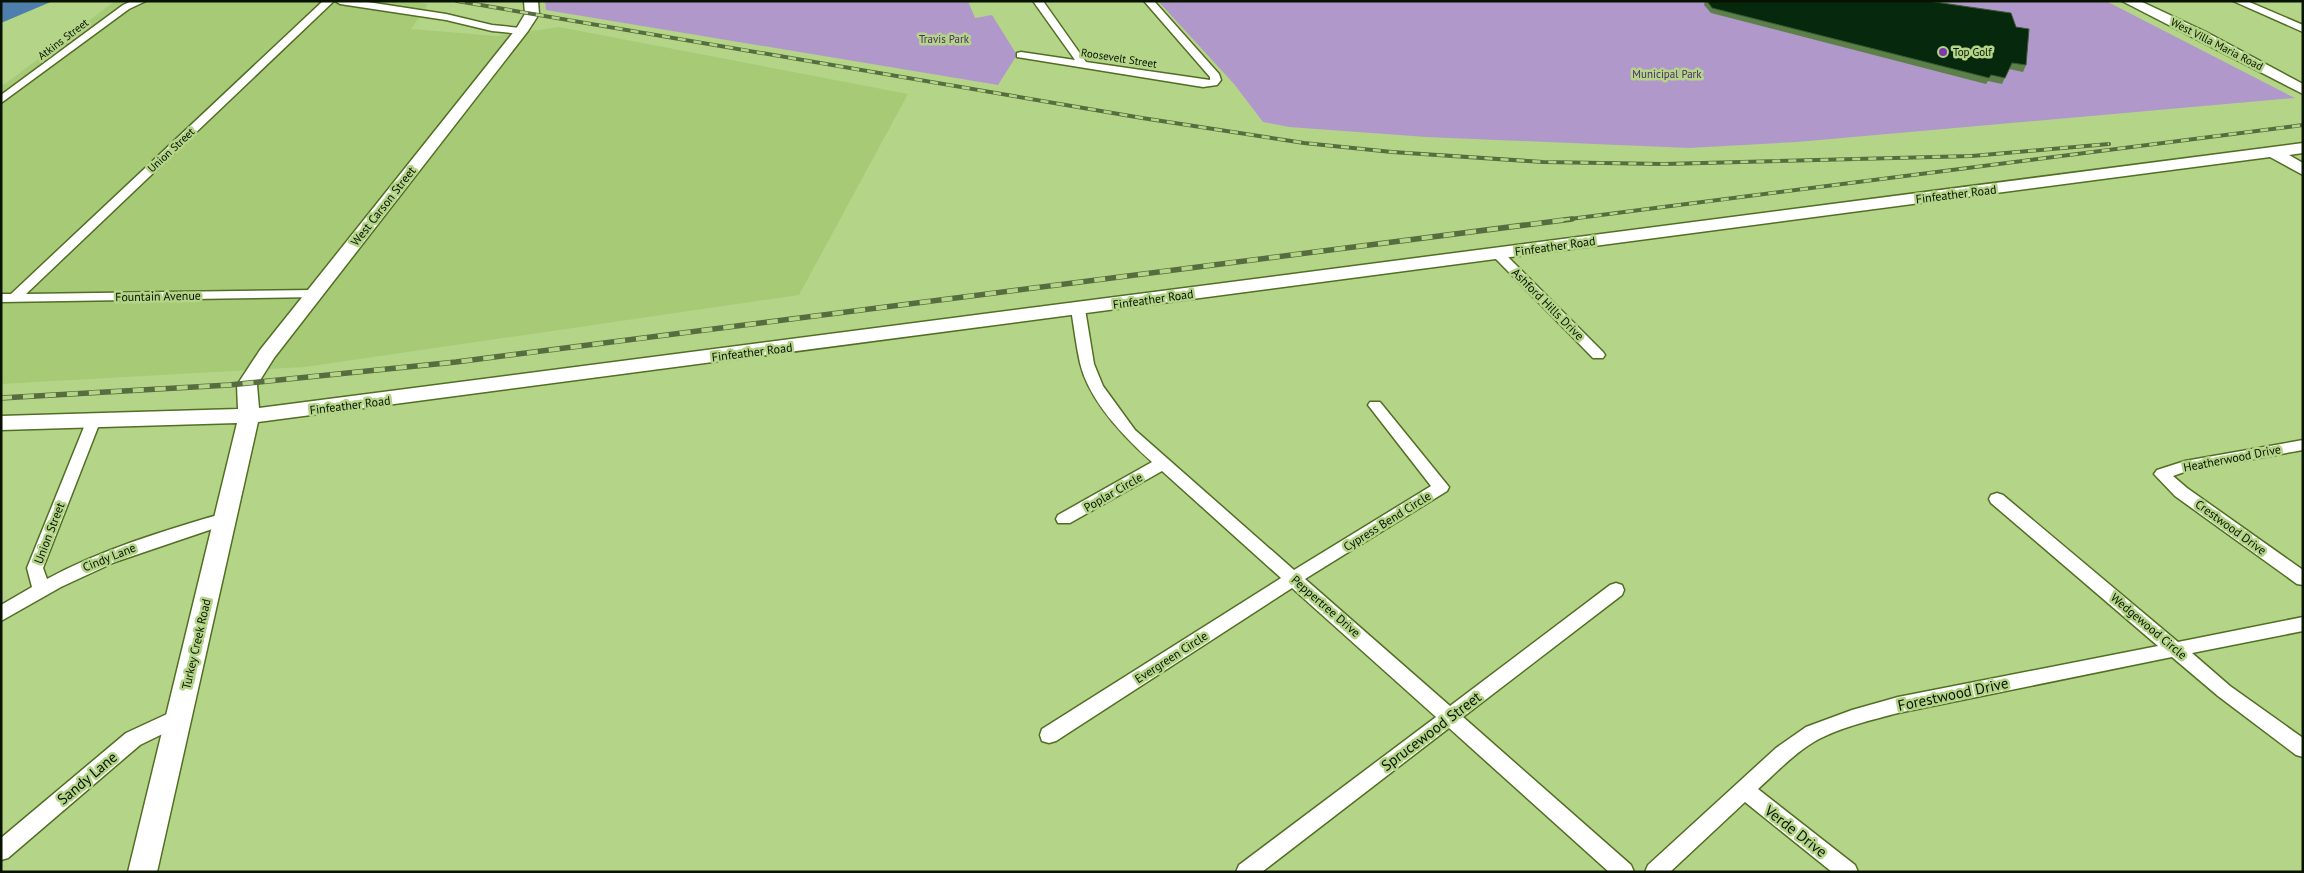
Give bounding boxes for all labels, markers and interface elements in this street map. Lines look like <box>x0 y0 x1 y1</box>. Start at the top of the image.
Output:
street label: Atkins Street <box>35 15 91 63</box>
street label: West Villa Maria Road <box>2168 15 2266 73</box>
park label: Travis Park <box>919 32 970 46</box>
street label: Roosevelt Street <box>1080 45 1158 71</box>
place label: Top Golf <box>1953 45 1992 59</box>
marker: Top Golf <box>1937 46 1949 58</box>
park label: Municipal Park <box>1632 67 1702 81</box>
street label: Union Street <box>145 125 198 175</box>
street label: West Carson Street <box>347 163 419 249</box>
street label: Finfeather Road <box>1915 182 1997 206</box>
street label: Finfeather Road <box>1514 233 1596 259</box>
street label: Ashford Hills Drive <box>1509 265 1587 343</box>
street label: Finfeather Road <box>1112 286 1194 312</box>
street label: Fountain Avenue <box>115 288 201 304</box>
street label: Finfeather Road <box>711 340 793 364</box>
street label: Finfeather Road <box>309 393 391 417</box>
street label: Heatherwood Drive <box>2182 441 2282 475</box>
street label: Poplar Circle <box>1081 469 1145 515</box>
street label: Cypress Bend Circle <box>1340 488 1434 554</box>
street label: Crestwood Drive <box>2193 496 2269 558</box>
street label: Union Street <box>30 500 68 566</box>
street label: Cindy Lane <box>80 540 138 574</box>
street label: Peppertree Drive <box>1289 572 1363 640</box>
street label: Wedgewood Circle <box>2108 590 2190 662</box>
street label: Turkey Creek Road <box>178 597 214 691</box>
street label: Evergreen Circle <box>1132 628 1210 686</box>
street label: Forestwood Drive <box>1896 673 2010 715</box>
street label: Sprucewood Street <box>1377 687 1485 775</box>
street label: Sandy Lane <box>53 747 121 809</box>
street label: Verde Drive <box>1760 800 1831 861</box>

